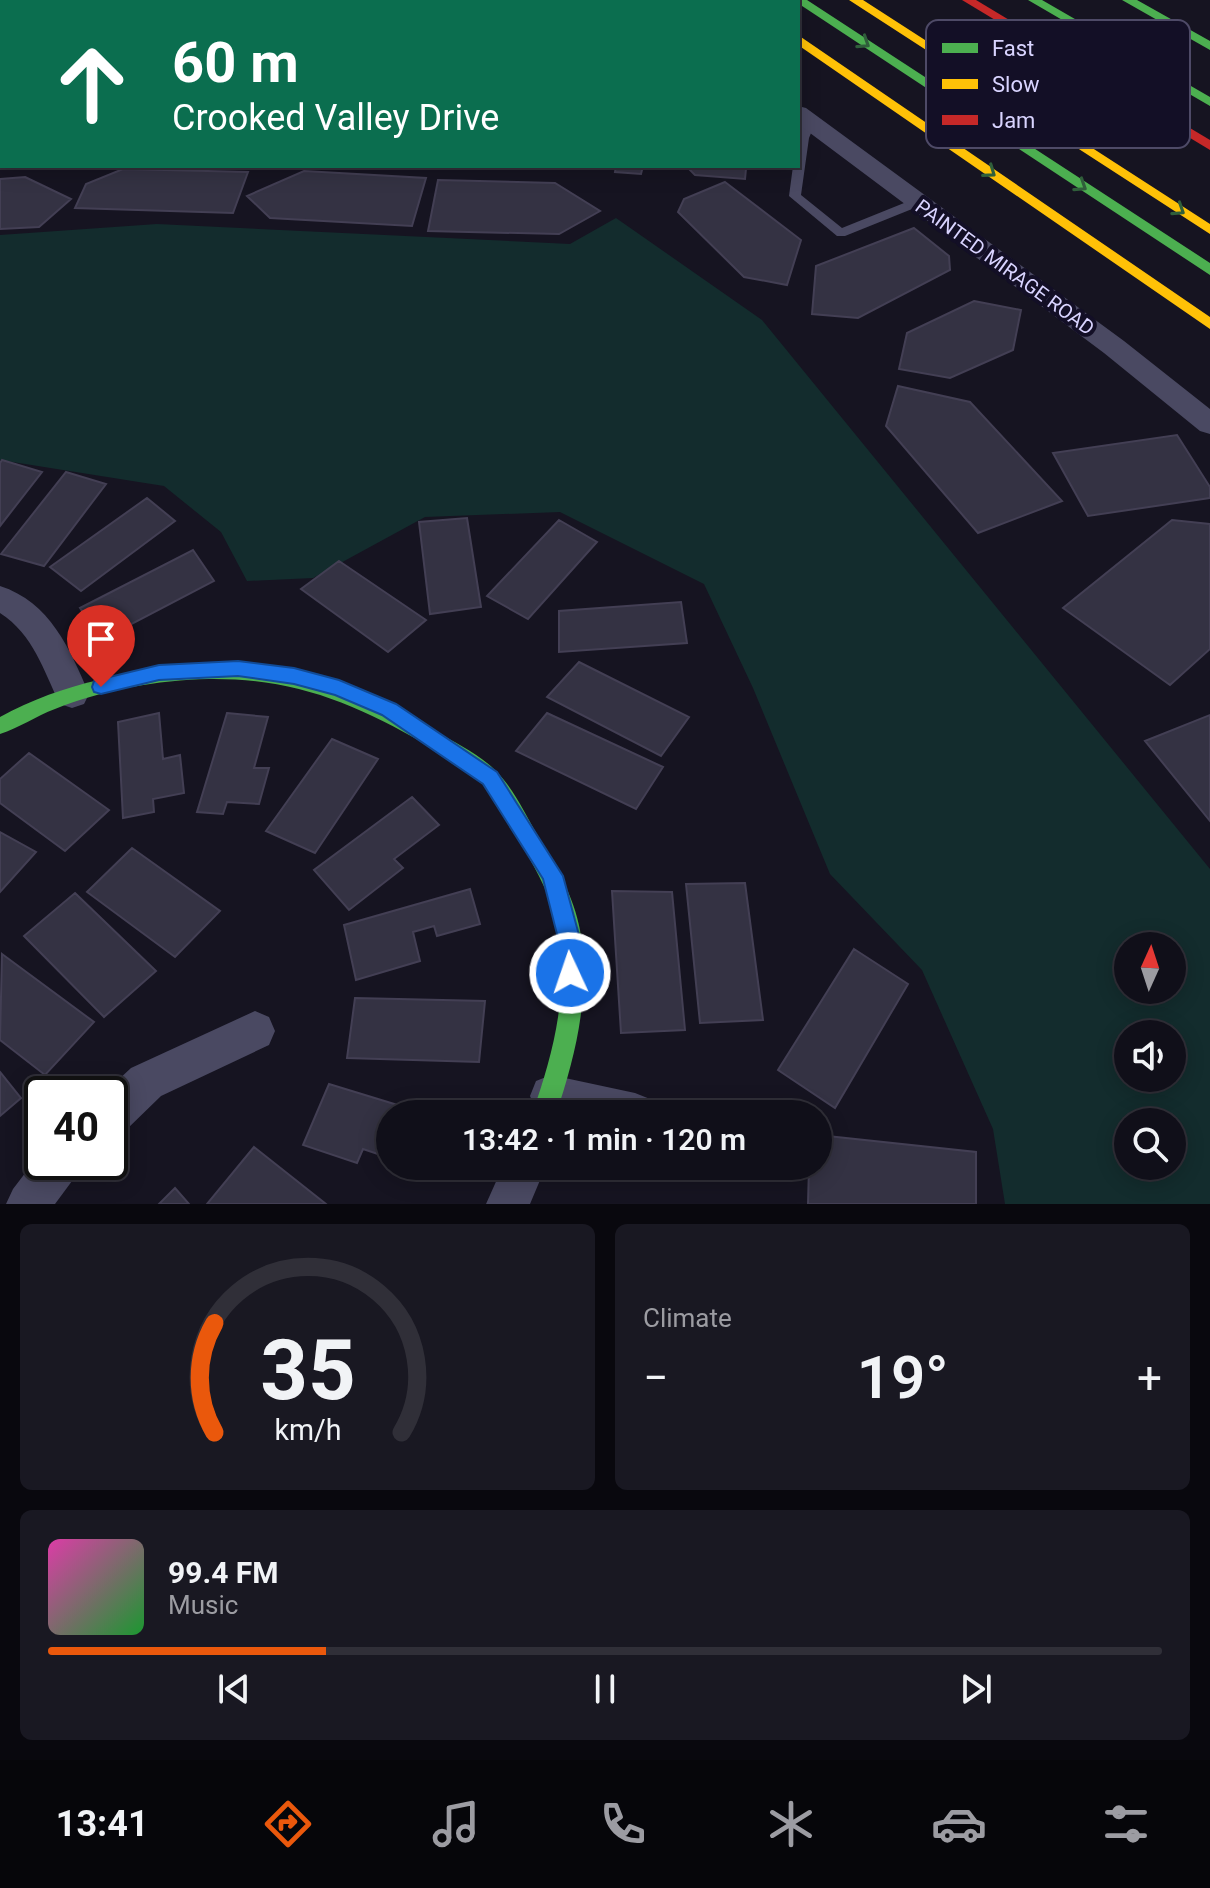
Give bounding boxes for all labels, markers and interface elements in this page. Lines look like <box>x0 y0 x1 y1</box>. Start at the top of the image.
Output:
legend <box>926 20 1190 148</box>
text: 60 m <box>172 30 299 96</box>
icon: ahead <box>40 32 144 136</box>
one-way arrow <box>855 33 870 48</box>
text: Fast <box>992 36 1034 61</box>
text: Slow <box>992 72 1040 97</box>
text: Crooked Valley Drive <box>172 97 499 139</box>
text: Jam <box>992 108 1035 133</box>
one-way arrow <box>982 162 996 177</box>
one-way arrow <box>1072 176 1087 191</box>
street label: PAINTED MIRAGE ROAD <box>911 194 1099 340</box>
one-way arrow <box>1171 200 1185 215</box>
pin <box>67 605 135 687</box>
icon: arrive <box>79 617 123 661</box>
position arrow <box>528 931 612 1015</box>
north arrow <box>1114 932 1186 1004</box>
map controls <box>1114 932 1186 1180</box>
button: sound <box>1114 1020 1186 1092</box>
speed limit sign: 40 <box>24 1076 128 1180</box>
button: search <box>1114 1108 1186 1180</box>
text: 13:42 · 1 min · 120 m <box>462 1122 746 1157</box>
text: Climate <box>643 1303 732 1333</box>
text: 35 <box>260 1322 355 1419</box>
text: 19° <box>857 1342 948 1413</box>
text: − <box>643 1352 668 1404</box>
text: + <box>1137 1352 1162 1404</box>
text: km/h <box>274 1413 341 1447</box>
text: 99.4 FM <box>168 1555 279 1590</box>
text: Music <box>168 1590 238 1620</box>
icon: previous <box>212 1667 256 1711</box>
icon: pause <box>583 1667 627 1711</box>
icon: next <box>954 1667 998 1711</box>
icon: directions <box>260 1796 316 1852</box>
icon: music <box>428 1796 484 1852</box>
icon: phone <box>595 1796 651 1852</box>
icon: climate <box>763 1796 819 1852</box>
icon: car <box>931 1796 987 1852</box>
icon: filters <box>1098 1796 1154 1852</box>
text: 13:41 <box>56 1803 149 1845</box>

